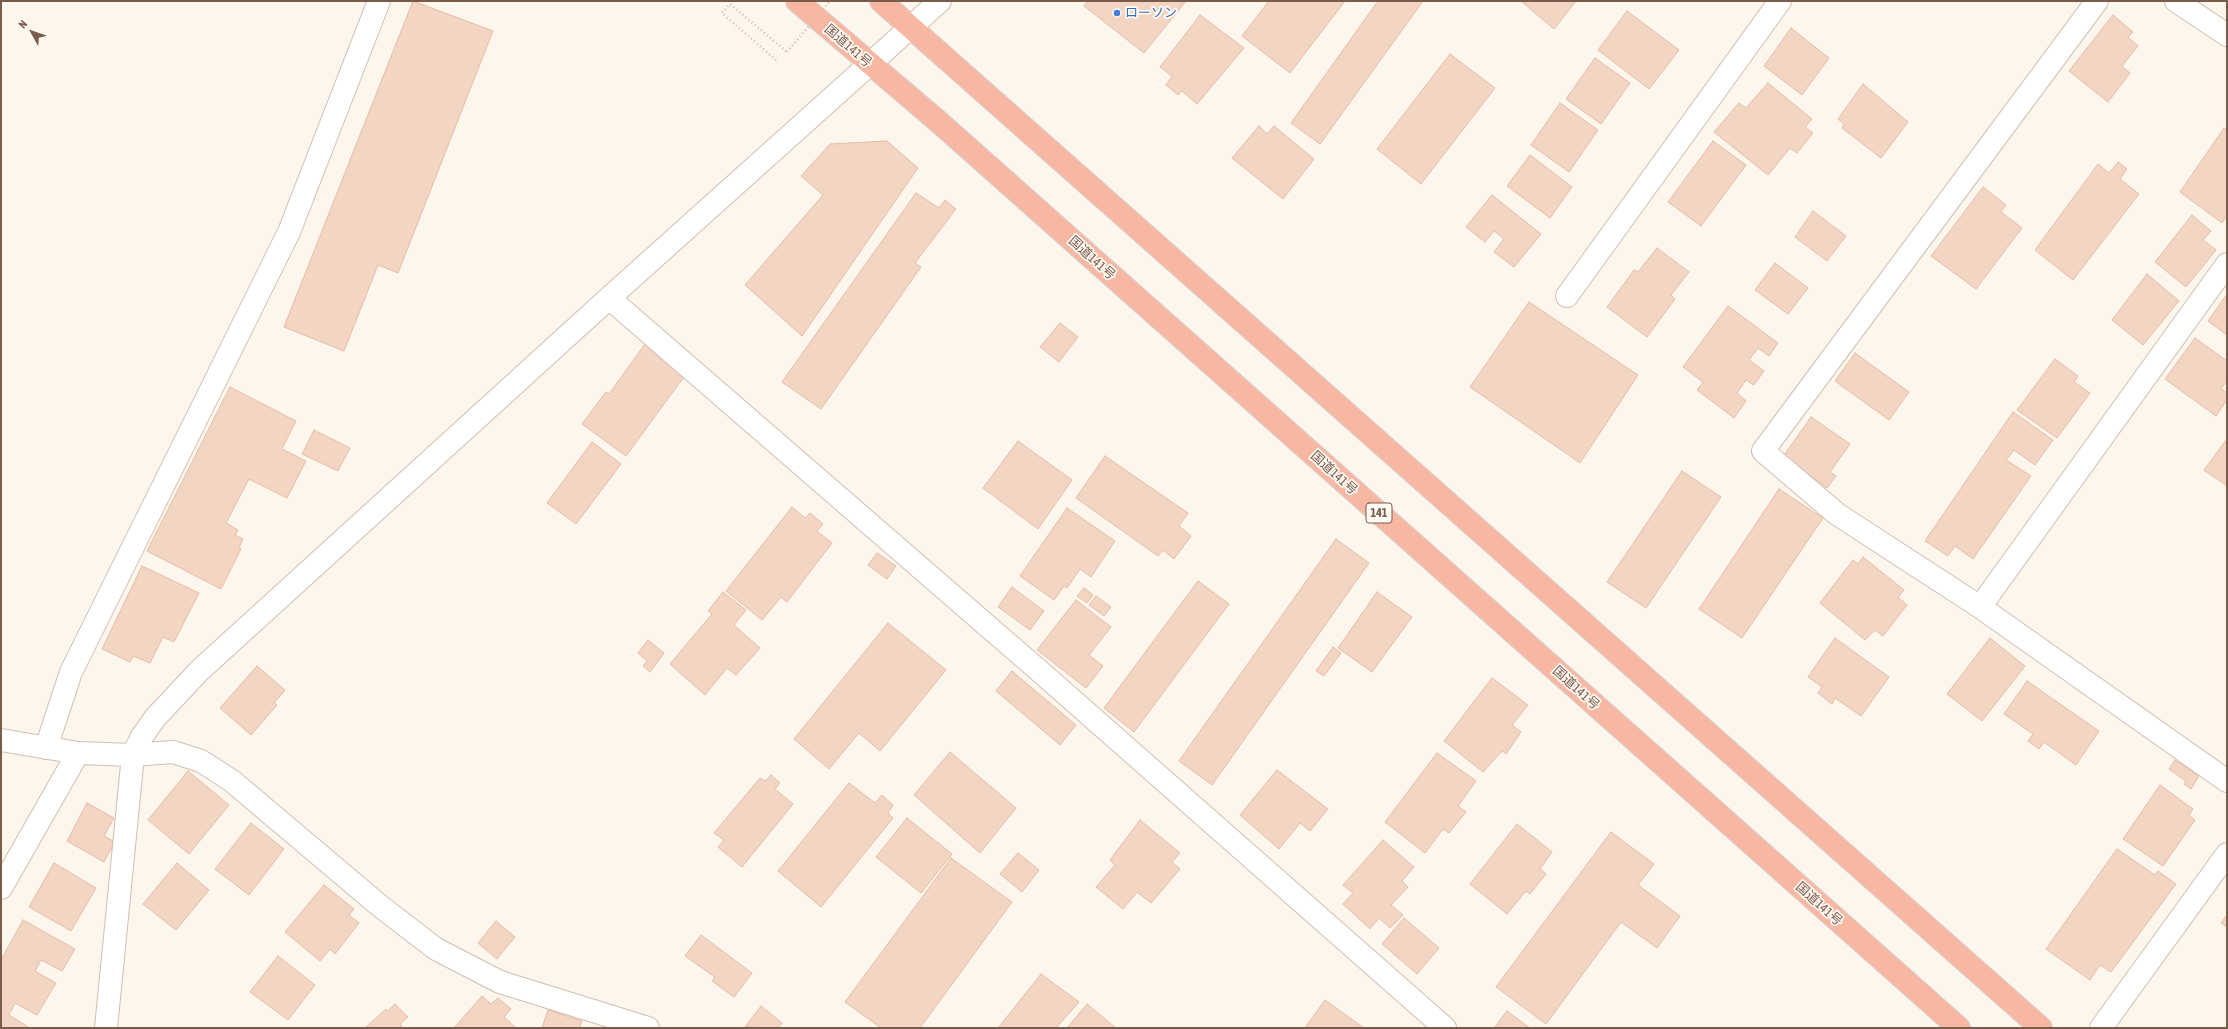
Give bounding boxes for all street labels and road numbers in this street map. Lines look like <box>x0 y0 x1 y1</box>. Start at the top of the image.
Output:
street label: 国道141号 <box>821 21 875 71</box>
street label: 国道141号 <box>1065 233 1119 283</box>
street label: 国道141号 <box>1307 448 1361 498</box>
road number: 141 <box>1366 503 1392 523</box>
street label: 国道141号 <box>1549 663 1603 713</box>
street label: 国道141号 <box>1792 879 1846 929</box>

